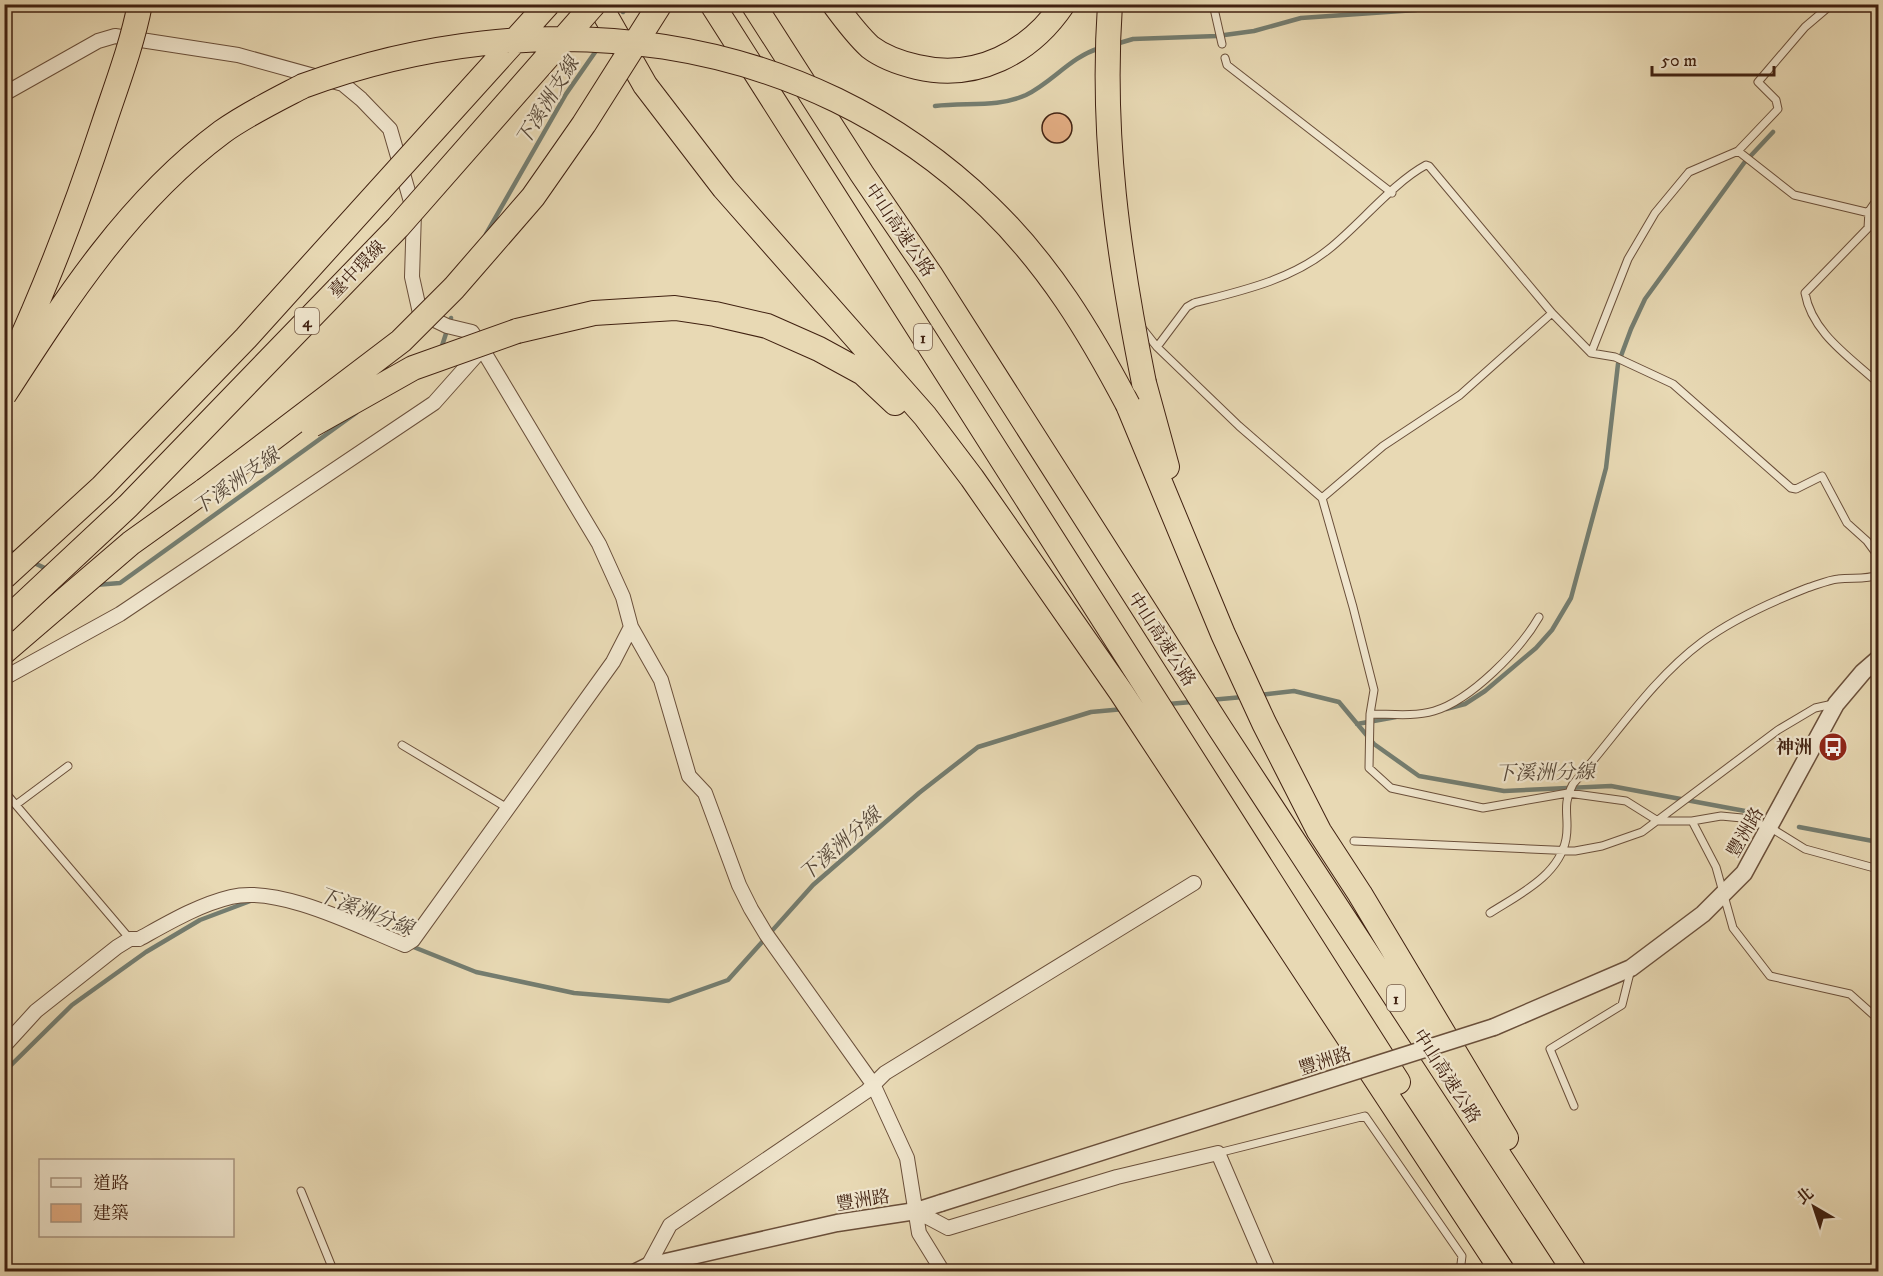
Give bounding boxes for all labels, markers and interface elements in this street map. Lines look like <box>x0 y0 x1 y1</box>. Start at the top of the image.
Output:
scale bar <box>1652 39 1774 77</box>
text: 50 m <box>1661 50 1697 72</box>
water label: 下溪洲支線 <box>511 51 586 151</box>
street label: 中山高速公路 <box>860 180 938 281</box>
street label: 臺中環線 <box>325 236 391 303</box>
road number: 4 <box>295 308 319 334</box>
road number: 1 <box>914 324 932 350</box>
water label: 下溪洲支線 <box>189 442 287 521</box>
street label: 中山高速公路 <box>1123 588 1200 691</box>
bus stop icon: 神洲 <box>1817 731 1849 763</box>
place label: 神洲 <box>1776 737 1812 759</box>
water label: 下溪洲分線 <box>1495 760 1597 787</box>
water label: 下溪洲分線 <box>795 802 888 887</box>
street label: 豐洲路 <box>1723 804 1769 861</box>
water label: 下溪洲分線 <box>314 883 418 943</box>
road number: 1 <box>1387 985 1405 1011</box>
street label: 中山高速公路 <box>1408 1025 1485 1128</box>
street label: 豐洲路 <box>1296 1043 1354 1081</box>
legend <box>39 1159 234 1237</box>
text: 道路 <box>93 1173 129 1195</box>
north arrow <box>1784 1177 1844 1237</box>
text: 北 <box>1793 1183 1818 1209</box>
street label: 豐洲路 <box>835 1186 892 1216</box>
text: 建築 <box>93 1203 129 1225</box>

